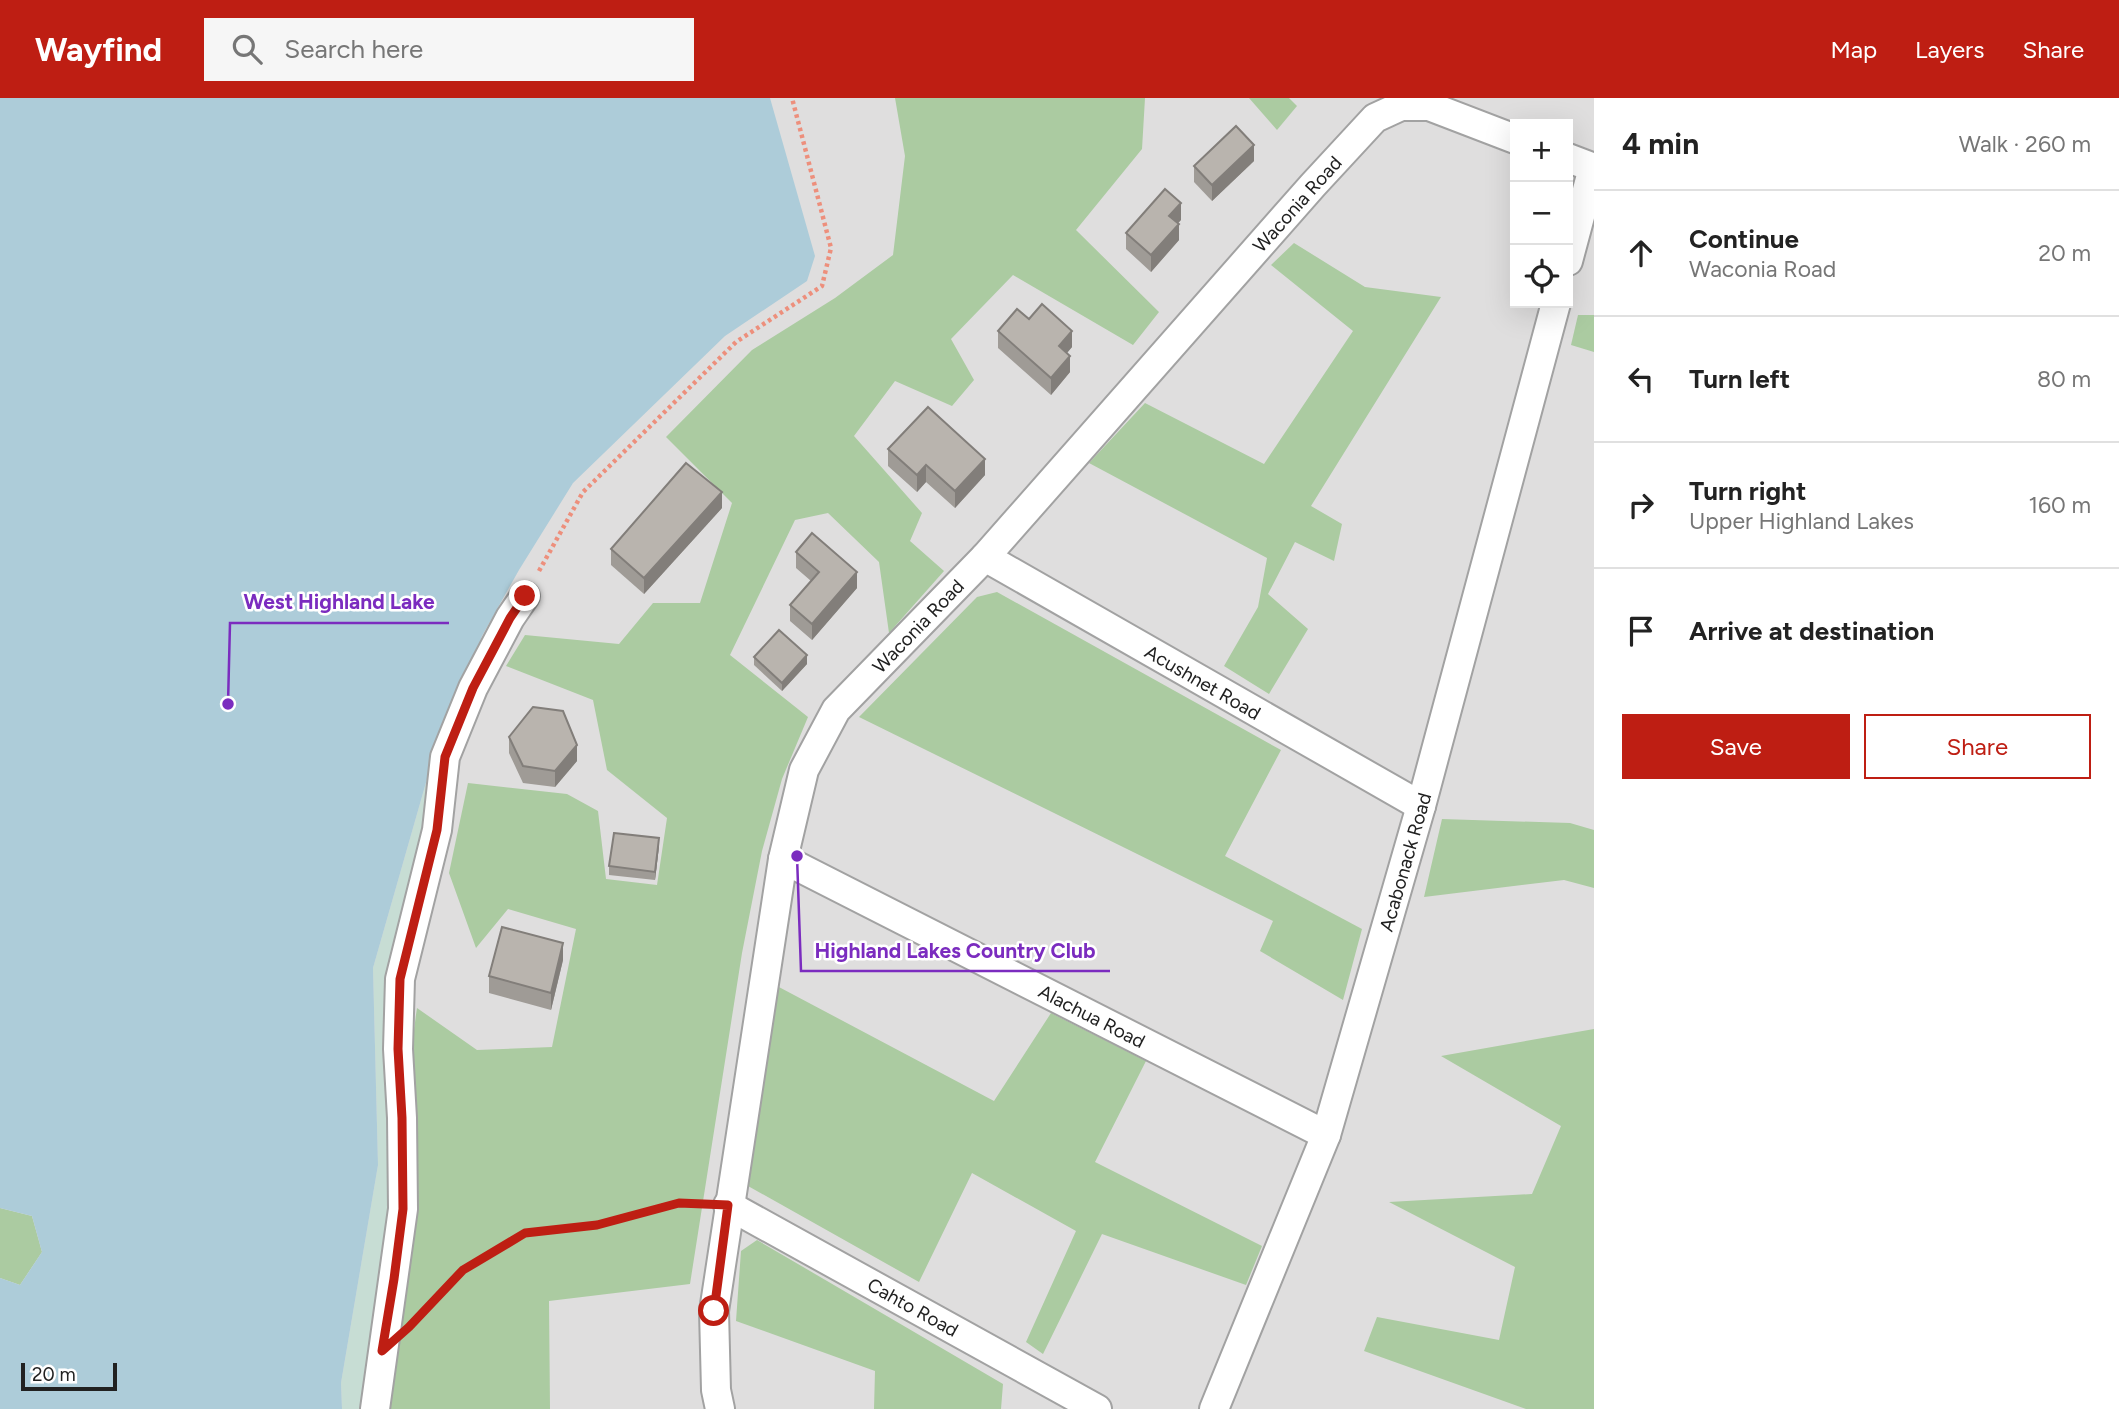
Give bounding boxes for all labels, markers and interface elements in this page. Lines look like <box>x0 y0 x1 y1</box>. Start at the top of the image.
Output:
search box <box>204 18 694 81</box>
text: Wayfind <box>35 30 162 69</box>
icon: search <box>228 30 266 68</box>
text: Search here <box>284 33 423 65</box>
text: Map <box>1830 35 1877 64</box>
text: Layers <box>1915 35 1984 64</box>
text: Share <box>2022 35 2084 64</box>
map controls <box>1510 119 1573 308</box>
button: + <box>1510 119 1573 182</box>
text: 4 min <box>1622 125 1699 162</box>
text: Walk · 260 m <box>1959 130 2091 158</box>
street label: Waconia Road <box>1248 151 1347 257</box>
button: − <box>1510 182 1573 245</box>
text: Continue <box>1689 223 1799 255</box>
icon: ahead <box>1622 234 1660 272</box>
text: 20 m <box>2038 239 2091 267</box>
button: locate <box>1510 245 1573 308</box>
text: Waconia Road <box>1689 255 1836 283</box>
icon: left <box>1622 360 1660 398</box>
text: Turn left <box>1689 363 1790 395</box>
text: 80 m <box>2037 365 2091 393</box>
text: Turn right <box>1689 475 1806 507</box>
icon: right <box>1622 486 1660 524</box>
text: 160 m <box>2028 491 2091 519</box>
text: Upper Highland Lakes <box>1689 507 1914 535</box>
street label: Waconia Road <box>868 575 969 678</box>
route end <box>509 580 540 611</box>
callout: West Highland Lake <box>230 581 449 623</box>
text: West Highland Lake <box>243 589 435 614</box>
icon: arrive <box>1622 612 1660 650</box>
text: Arrive at destination <box>1689 615 1934 647</box>
street label: Acushnet Road <box>1141 640 1265 725</box>
button: Save <box>1622 714 1850 779</box>
button: Share <box>1864 714 2091 779</box>
street label: Acabonack Road <box>1375 790 1436 934</box>
callout: Highland Lakes Country Club <box>801 929 1110 971</box>
text: Highland Lakes Country Club <box>815 938 1095 963</box>
street label: Alachua Road <box>1035 980 1149 1053</box>
street label: Cahto Road <box>863 1273 962 1342</box>
route start <box>698 1295 729 1326</box>
scale bar <box>21 1360 117 1392</box>
text: 20 m <box>32 1363 76 1386</box>

